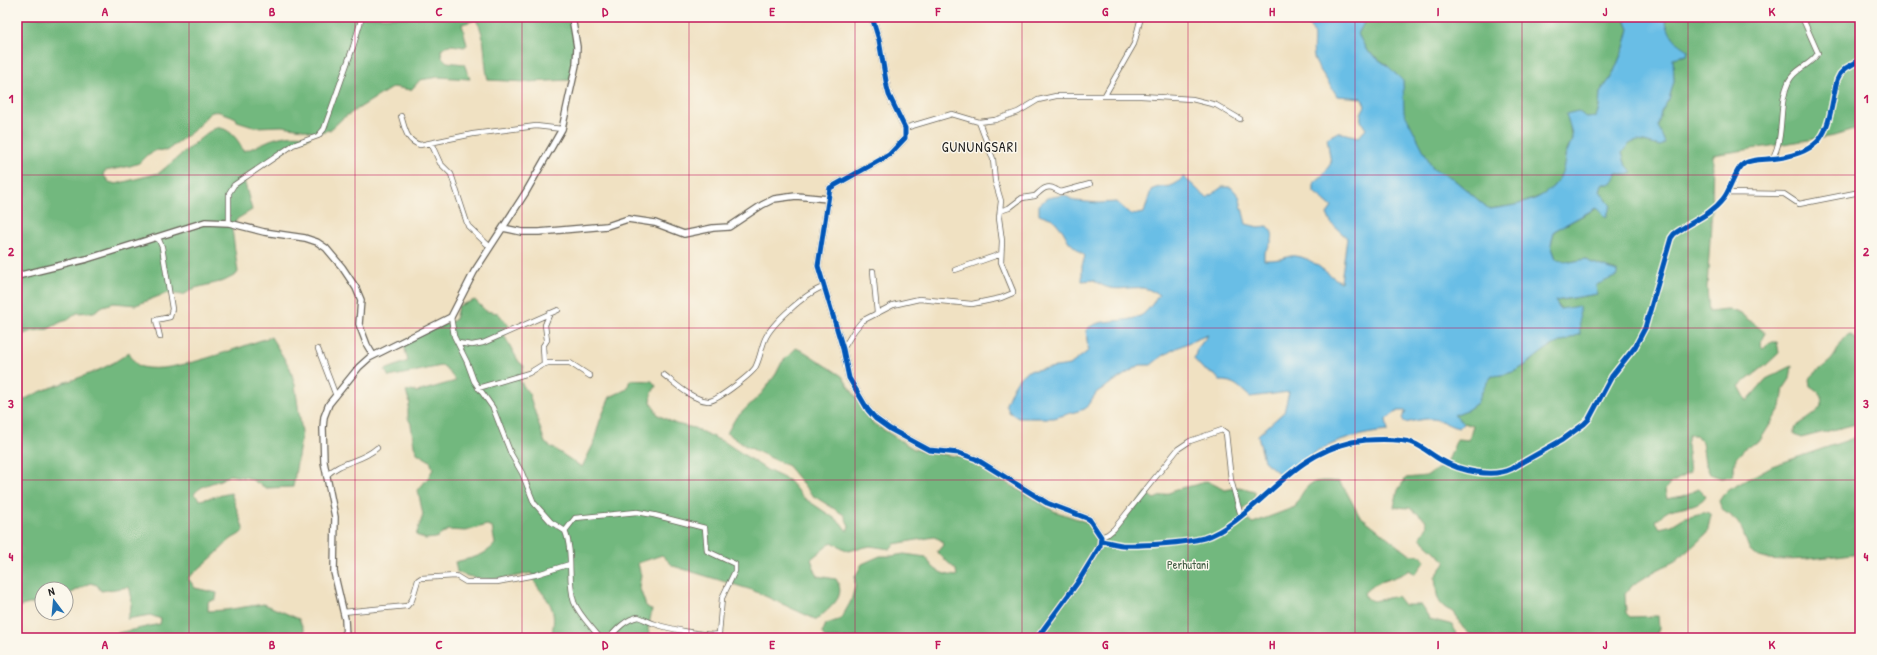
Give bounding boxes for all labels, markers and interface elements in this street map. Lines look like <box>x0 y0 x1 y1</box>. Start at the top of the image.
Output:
text: A <box>102 2 109 20</box>
text: B <box>269 2 276 20</box>
text: C <box>435 2 443 20</box>
text: D <box>602 2 609 20</box>
text: E <box>769 2 775 20</box>
text: F <box>935 2 942 20</box>
text: G <box>1102 2 1109 20</box>
text: H <box>1269 2 1275 20</box>
text: I <box>1436 2 1440 20</box>
text: J <box>1603 2 1608 20</box>
text: K <box>1769 2 1776 20</box>
text: 1 <box>9 89 14 107</box>
text: 1 <box>1864 89 1869 107</box>
district label: GUNUNGSARI <box>942 137 1018 156</box>
text: 2 <box>8 242 15 260</box>
text: 2 <box>1863 242 1870 260</box>
text: 3 <box>8 394 14 412</box>
text: 3 <box>1863 394 1869 412</box>
text: 4 <box>9 547 14 565</box>
text: 4 <box>1864 547 1869 565</box>
park label: Perhutani <box>1167 556 1209 573</box>
north arrow <box>34 581 74 621</box>
text: N <box>46 584 56 599</box>
text: A <box>102 635 109 653</box>
text: B <box>269 635 276 653</box>
text: C <box>435 635 443 653</box>
text: D <box>602 635 609 653</box>
text: E <box>769 635 775 653</box>
text: F <box>935 635 942 653</box>
text: G <box>1102 635 1109 653</box>
text: H <box>1269 635 1275 653</box>
text: I <box>1436 635 1440 653</box>
text: J <box>1603 635 1608 653</box>
text: K <box>1769 635 1776 653</box>

